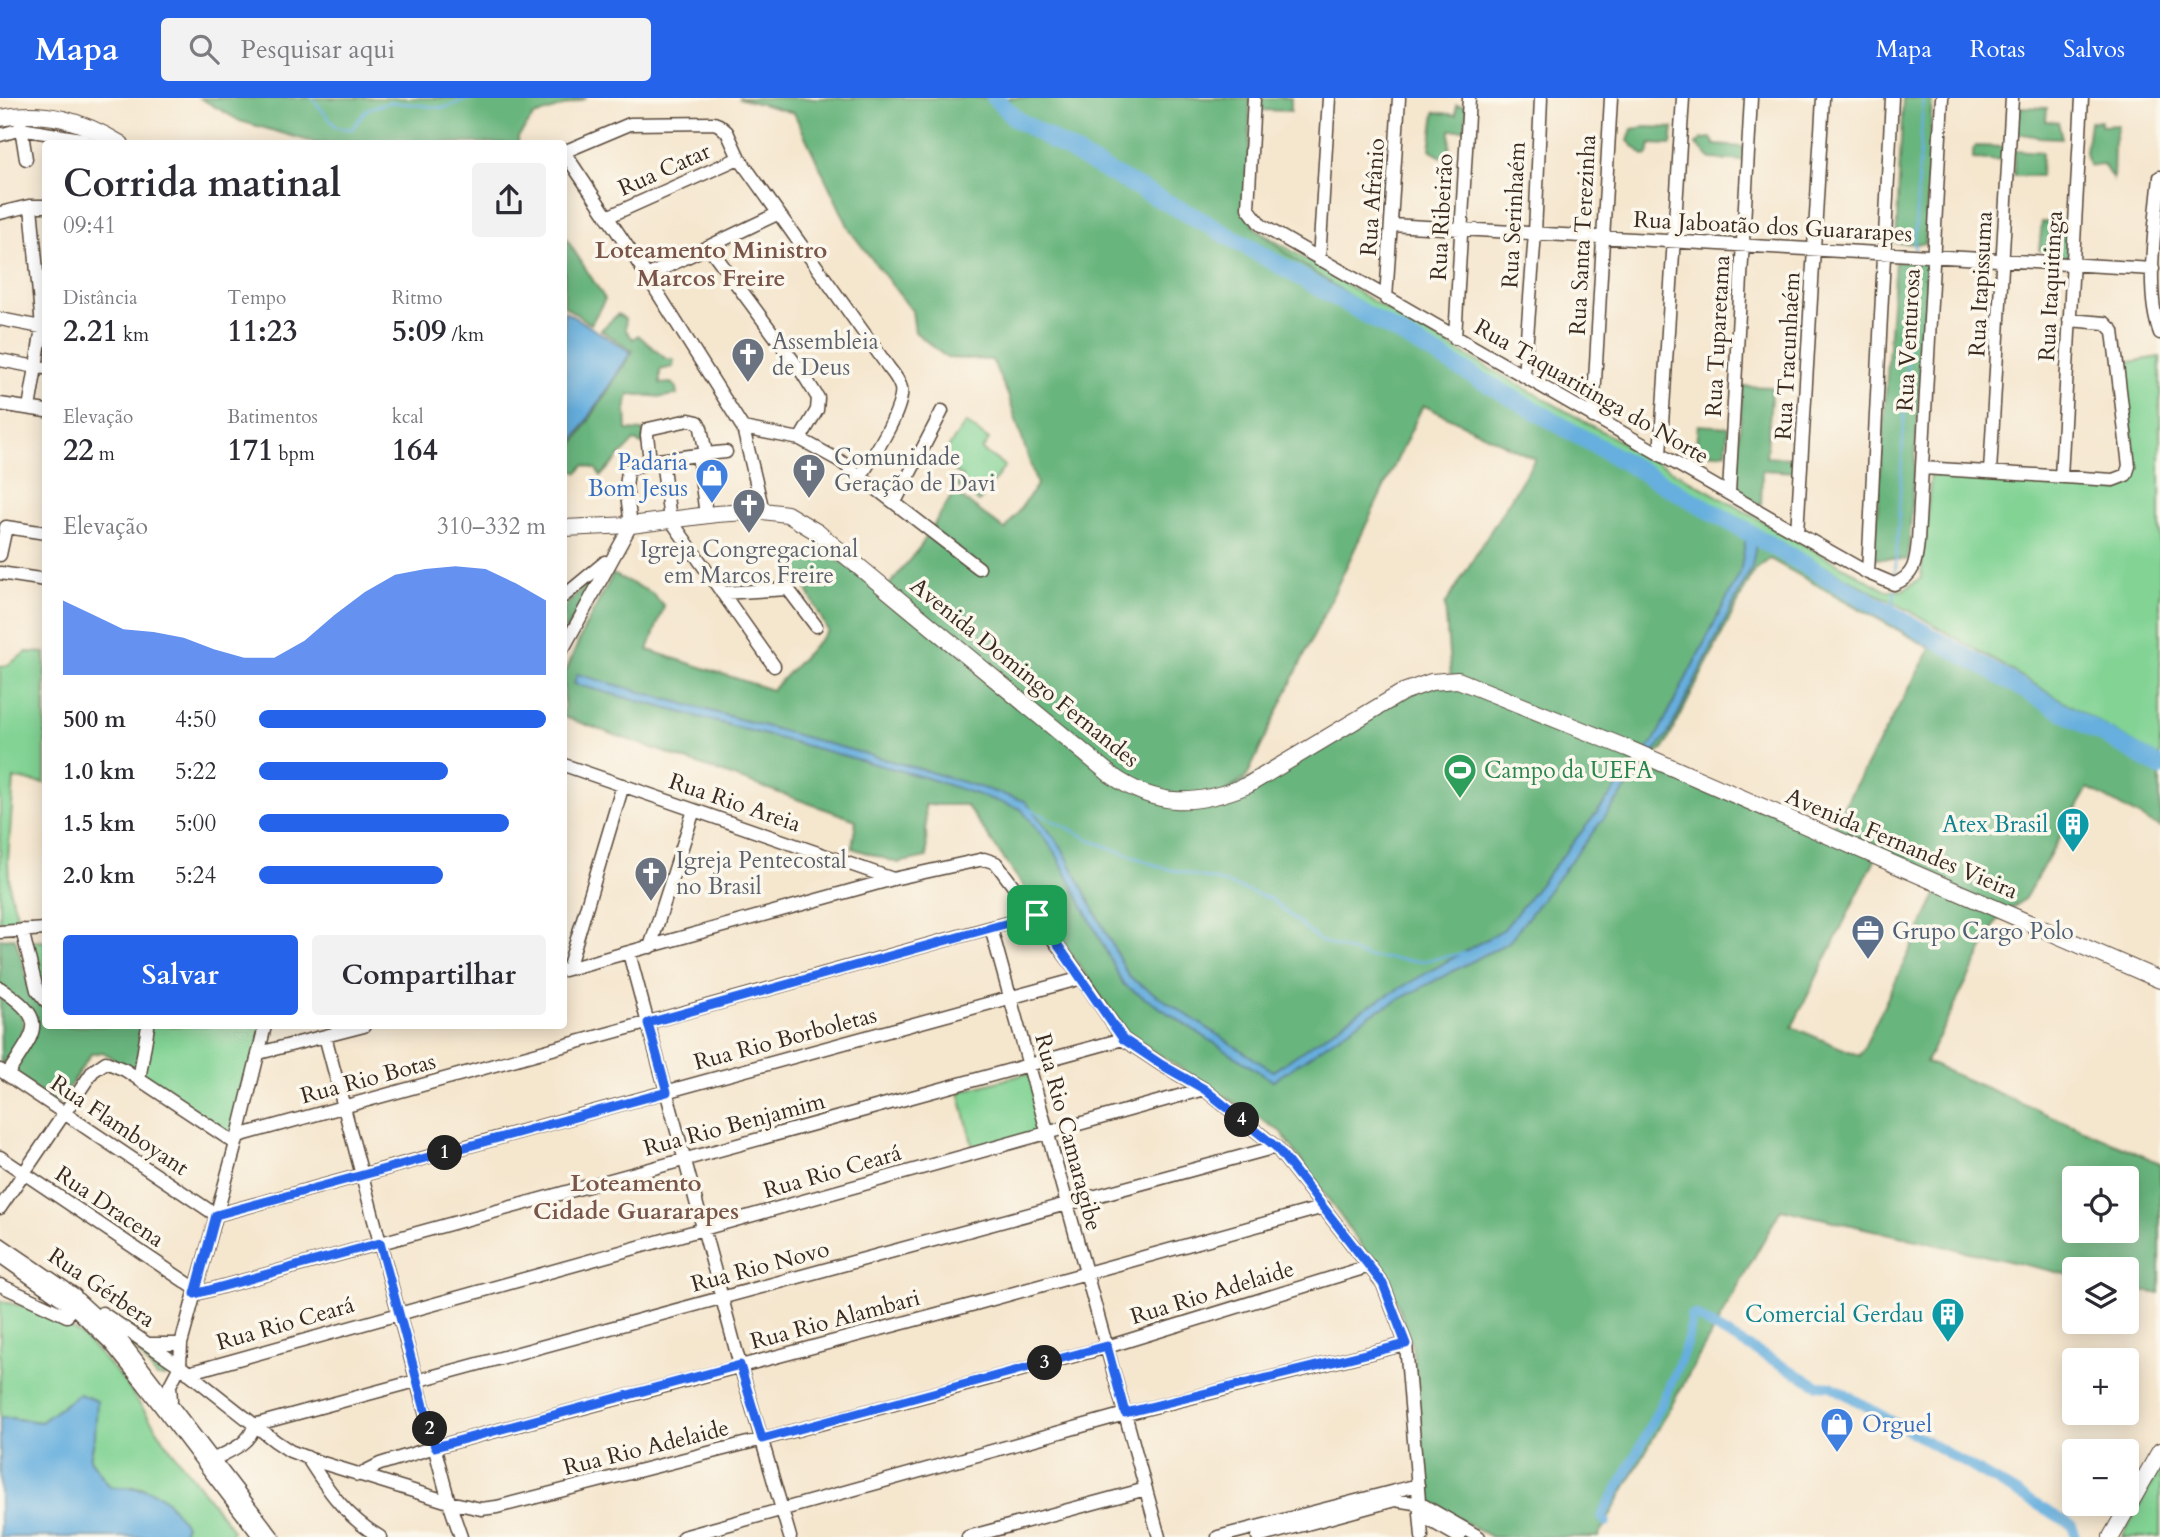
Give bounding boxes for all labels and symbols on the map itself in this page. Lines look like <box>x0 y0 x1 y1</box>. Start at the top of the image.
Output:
street label: Rua Santa Terezinha <box>1562 134 1603 336</box>
street label: Rua Catar <box>613 135 716 204</box>
street label: Rua Afrânio <box>1353 137 1392 257</box>
street label: Rua Serinhaém <box>1494 140 1533 289</box>
street label: Rua Ribeirão <box>1423 153 1460 281</box>
street label: Rua Jaboatão dos Guararapes <box>1633 204 1913 249</box>
street label: Rua Itapissuma <box>1961 210 2000 358</box>
street label: Rua Itaquitinga <box>2031 210 2070 362</box>
district label: Loteamento Ministro Marcos Freire <box>595 234 827 295</box>
street label: Rua Tuparetama <box>1698 254 1737 418</box>
street label: Rua Venturosa <box>1889 268 1928 412</box>
street label: Rua Tracunhaém <box>1768 271 1807 441</box>
street label: Rua Taquaritinga do Norte <box>1469 312 1715 471</box>
place label: Assembleia de Deus <box>772 326 879 383</box>
church icon: Assembleia de Deus <box>729 335 767 384</box>
place label: Comunidade Geração de Davi <box>834 442 996 499</box>
place label: Padaria Bom Jesus <box>588 447 688 504</box>
church icon: Comunidade Geração de Davi <box>790 451 828 500</box>
shop icon: Padaria Bom Jesus <box>693 456 731 505</box>
church icon: Igreja Congregacional em Marcos Freire <box>730 486 768 535</box>
place label: Igreja Congregacional em Marcos Freire <box>640 534 858 591</box>
street label: Avenida Domingo Fernandes <box>904 570 1146 775</box>
sports icon: Campo da UEFA <box>1441 751 1479 800</box>
place label: Campo da UEFA <box>1484 755 1653 786</box>
street label: Rua Rio Areia <box>665 765 805 839</box>
street label: Avenida Fernandes Vieira <box>1781 780 2023 907</box>
building icon: Atex Brasil <box>2054 805 2092 854</box>
place label: Atex Brasil <box>1942 809 2048 840</box>
place label: Igreja Pentecostal no Brasil <box>676 845 847 902</box>
church icon: Igreja Pentecostal no Brasil <box>632 854 670 903</box>
pin <box>1007 885 1067 945</box>
office icon: Grupo Cargo Polo <box>1849 912 1887 961</box>
place label: Grupo Cargo Polo <box>1892 916 2074 947</box>
street label: Rua Rio Borboletas <box>690 999 880 1078</box>
street label: Rua Rio Camaragibe <box>1027 1030 1110 1234</box>
street label: Rua Rio Botas <box>297 1046 439 1111</box>
street label: Rua Flamboyant <box>45 1068 195 1183</box>
street label: Rua Rio Benjamim <box>640 1085 829 1164</box>
pin: 4 <box>1224 1102 1260 1138</box>
pin: 1 <box>428 1136 462 1170</box>
street label: Rua Rio Ceará <box>760 1137 905 1206</box>
street label: Rua Dracena <box>49 1158 171 1254</box>
district label: Loteamento Cidade Guararapes <box>533 1167 739 1228</box>
street label: Rua Rio Novo <box>688 1233 833 1300</box>
street label: Rua Gérbera <box>42 1240 161 1335</box>
street label: Rua Rio Adelaide <box>1126 1253 1298 1332</box>
street label: Rua Rio Alambari <box>747 1282 923 1357</box>
street label: Rua Rio Ceará <box>213 1289 358 1358</box>
building icon: Comercial Gerdau <box>1929 1295 1967 1344</box>
place label: Comercial Gerdau <box>1745 1299 1924 1330</box>
pin: 3 <box>1028 1346 1062 1380</box>
shop icon: Orguel <box>1818 1405 1856 1454</box>
place label: Orguel <box>1862 1409 1932 1440</box>
pin: 2 <box>412 1412 448 1446</box>
street label: Rua Rio Adelaide <box>560 1412 732 1483</box>

